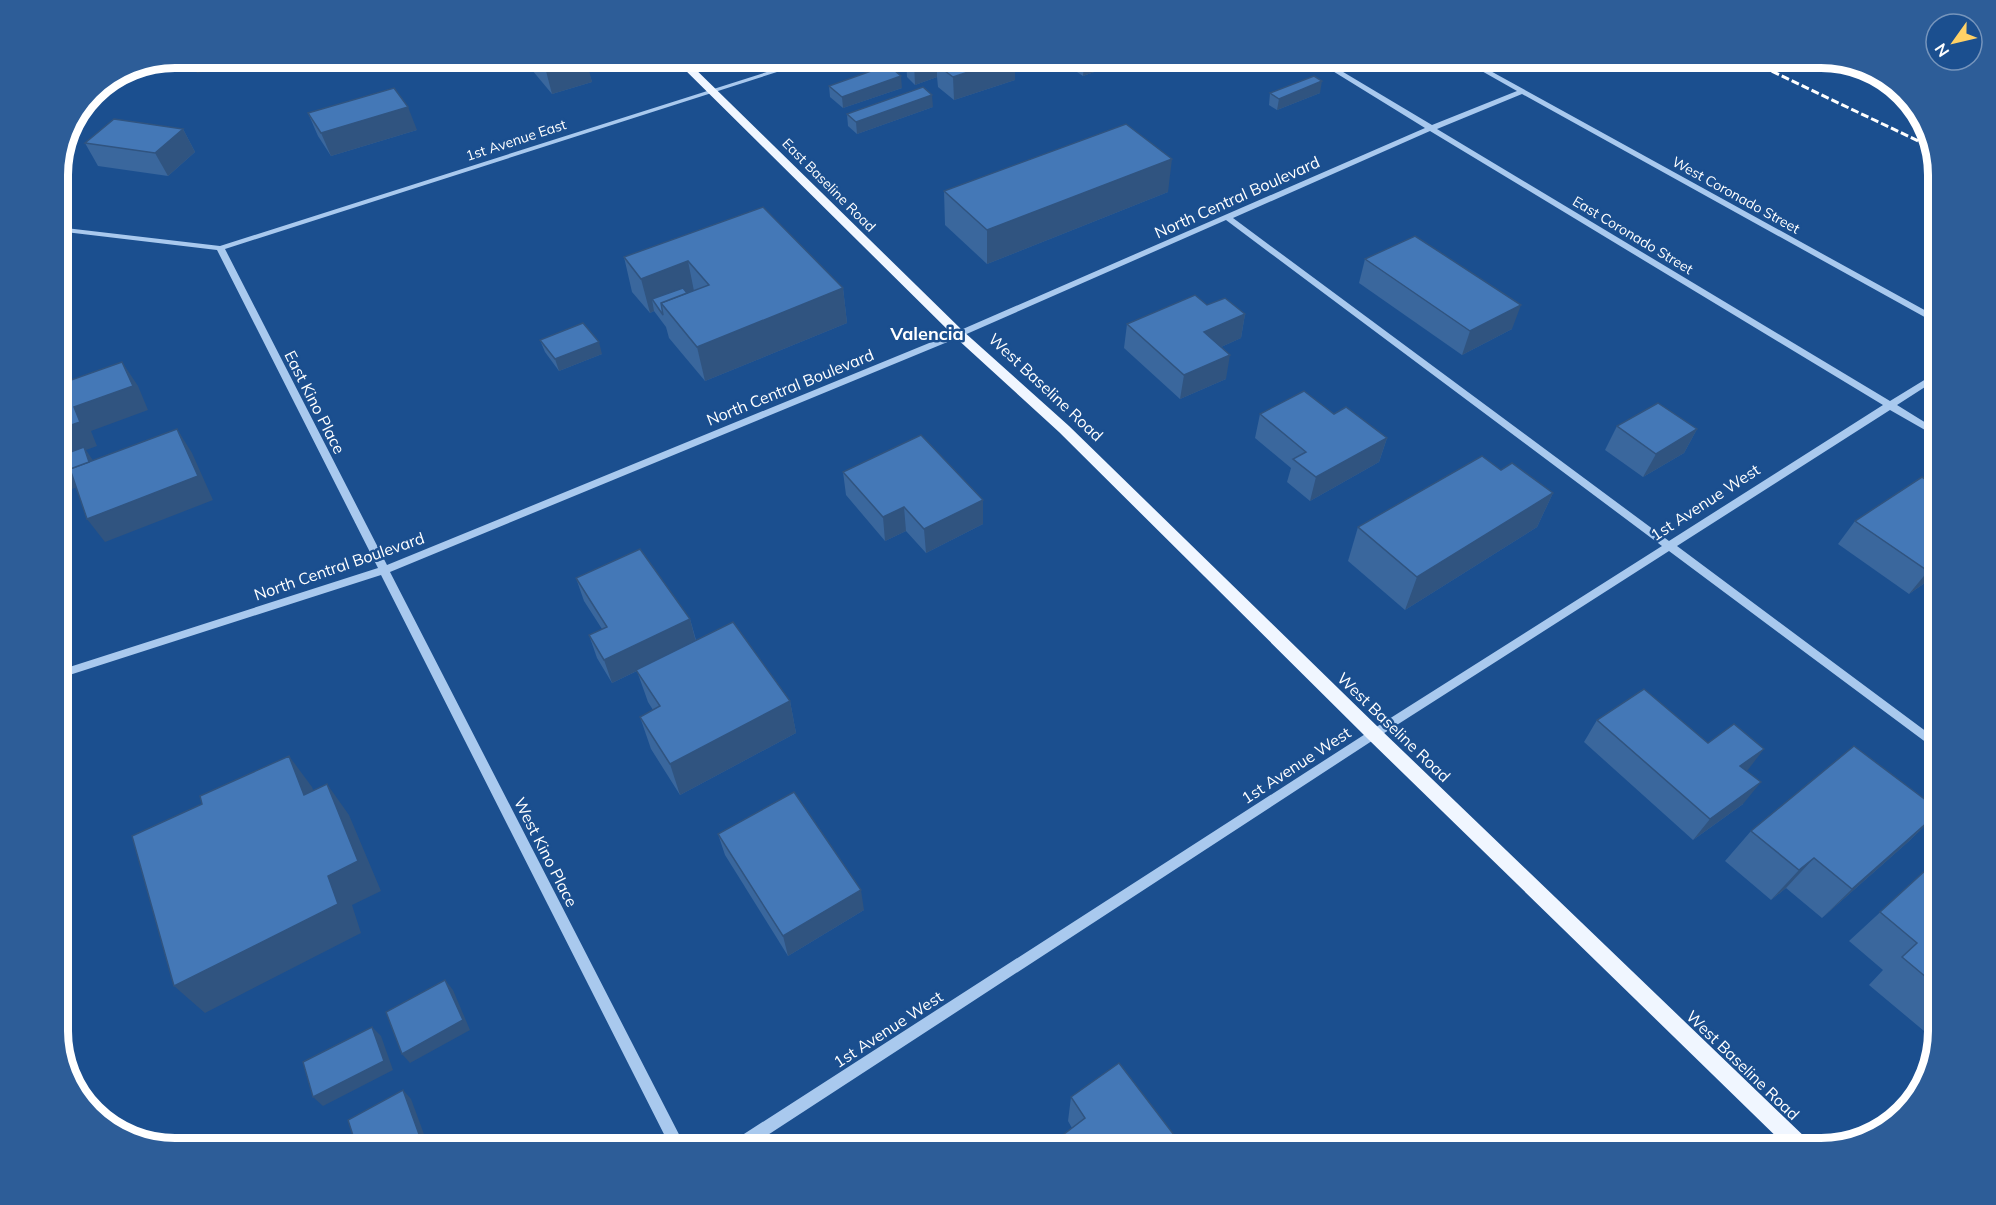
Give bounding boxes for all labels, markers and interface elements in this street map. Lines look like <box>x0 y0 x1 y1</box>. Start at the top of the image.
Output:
north arrow <box>1924 12 1984 72</box>
text: N <box>1930 40 1953 61</box>
street label: 1st Avenue East <box>464 115 569 165</box>
street label: East Baseline Road <box>778 134 880 236</box>
street label: North Central Boulevard <box>1151 152 1323 242</box>
street label: West Coronado Street <box>1669 152 1803 238</box>
street label: East Coronado Street <box>1569 192 1697 278</box>
district label: Valencia <box>889 322 964 345</box>
street label: West Baseline Road <box>985 329 1107 445</box>
street label: North Central Boulevard <box>703 344 877 430</box>
street label: East Kino Place <box>280 347 350 457</box>
street label: 1st Avenue West <box>1647 459 1764 545</box>
street label: North Central Boulevard <box>251 527 427 605</box>
street label: West Baseline Road <box>1333 668 1455 786</box>
street label: 1st Avenue West <box>1238 722 1355 808</box>
street label: West Kino Place <box>510 794 582 910</box>
street label: 1st Avenue West <box>830 986 947 1072</box>
street label: West Baseline Road <box>1682 1006 1804 1124</box>

